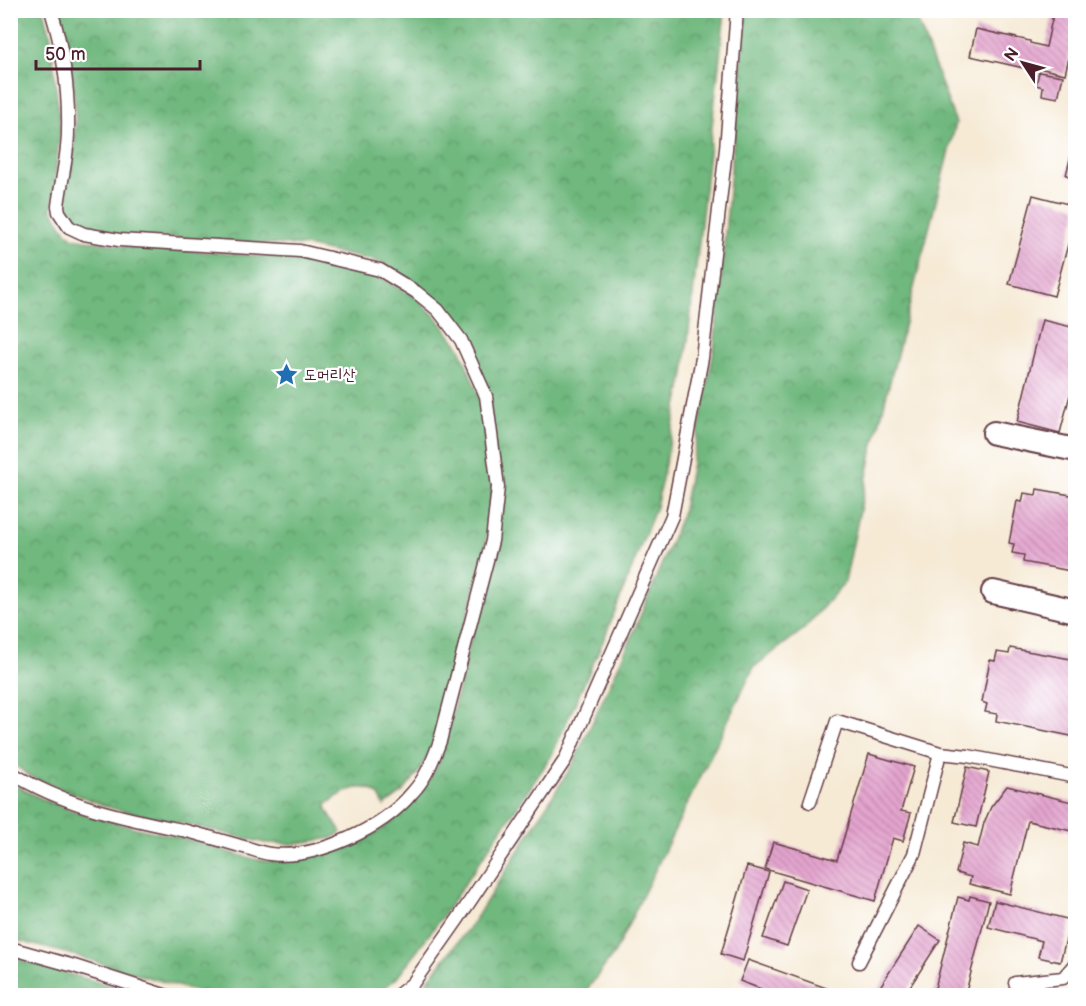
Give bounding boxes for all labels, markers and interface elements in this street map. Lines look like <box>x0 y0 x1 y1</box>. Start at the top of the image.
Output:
scale bar <box>36 33 200 71</box>
north arrow <box>993 33 1053 93</box>
text: 50 m <box>45 44 86 65</box>
text: N <box>1001 45 1023 66</box>
place icon: 도머리산 <box>273 361 299 387</box>
place label: 도머리산 <box>304 366 356 385</box>

